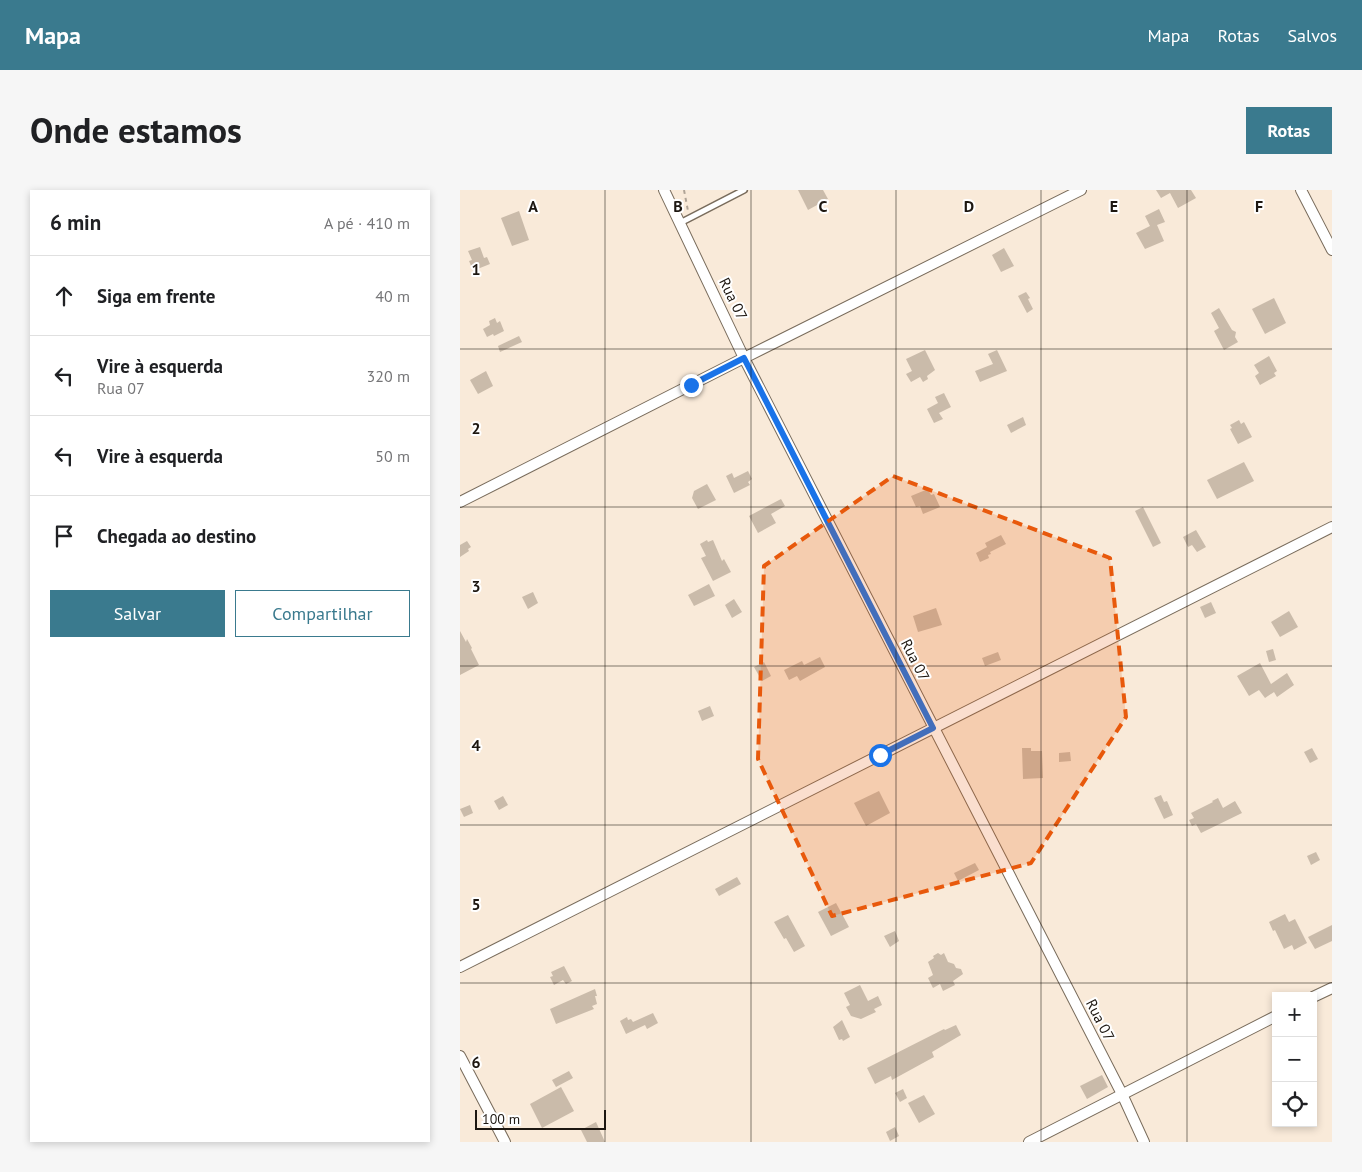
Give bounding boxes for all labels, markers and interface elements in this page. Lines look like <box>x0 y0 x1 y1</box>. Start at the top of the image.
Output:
text: Mapa <box>25 20 81 51</box>
text: Mapa <box>1148 24 1189 47</box>
text: Rotas <box>1217 24 1260 47</box>
text: Salvos <box>1288 24 1337 47</box>
text: Onde estamos <box>30 107 242 153</box>
button: Rotas <box>1246 107 1332 154</box>
text: A <box>528 196 538 216</box>
text: B <box>673 196 683 216</box>
text: C <box>819 196 828 216</box>
text: D <box>964 196 974 216</box>
text: E <box>1110 196 1118 216</box>
text: F <box>1255 196 1263 216</box>
text: 6 min <box>50 209 101 236</box>
text: A pé · 410 m <box>324 213 410 233</box>
text: 1 <box>471 259 481 279</box>
street label: Rua 07 <box>715 275 752 323</box>
icon: ahead <box>50 282 78 310</box>
text: Siga em frente <box>97 284 215 308</box>
text: 40 m <box>375 286 410 306</box>
text: Vire à esquerda <box>97 354 223 378</box>
icon: left <box>50 362 78 390</box>
text: 320 m <box>367 366 410 386</box>
route end <box>680 374 703 397</box>
text: Rua 07 <box>97 378 145 398</box>
text: 2 <box>471 418 481 438</box>
icon: left <box>50 442 78 470</box>
text: Vire à esquerda <box>97 444 223 468</box>
text: 50 m <box>375 446 410 466</box>
icon: arrive <box>50 522 78 550</box>
text: Chegada ao destino <box>97 524 256 548</box>
text: 3 <box>471 576 481 596</box>
button: Salvar <box>50 590 225 637</box>
button: Compartilhar <box>235 590 410 637</box>
street label: Rua 07 <box>897 636 934 684</box>
text: 4 <box>471 735 481 755</box>
route start <box>869 744 892 767</box>
text: 5 <box>471 894 481 914</box>
map controls <box>1272 992 1317 1127</box>
button: + <box>1272 992 1317 1037</box>
street label: Rua 07 <box>1082 996 1119 1044</box>
button: − <box>1272 1037 1317 1082</box>
text: 6 <box>471 1052 481 1072</box>
button: locate <box>1272 1082 1317 1127</box>
scale bar <box>475 1107 606 1130</box>
text: 100 m <box>482 1110 520 1128</box>

